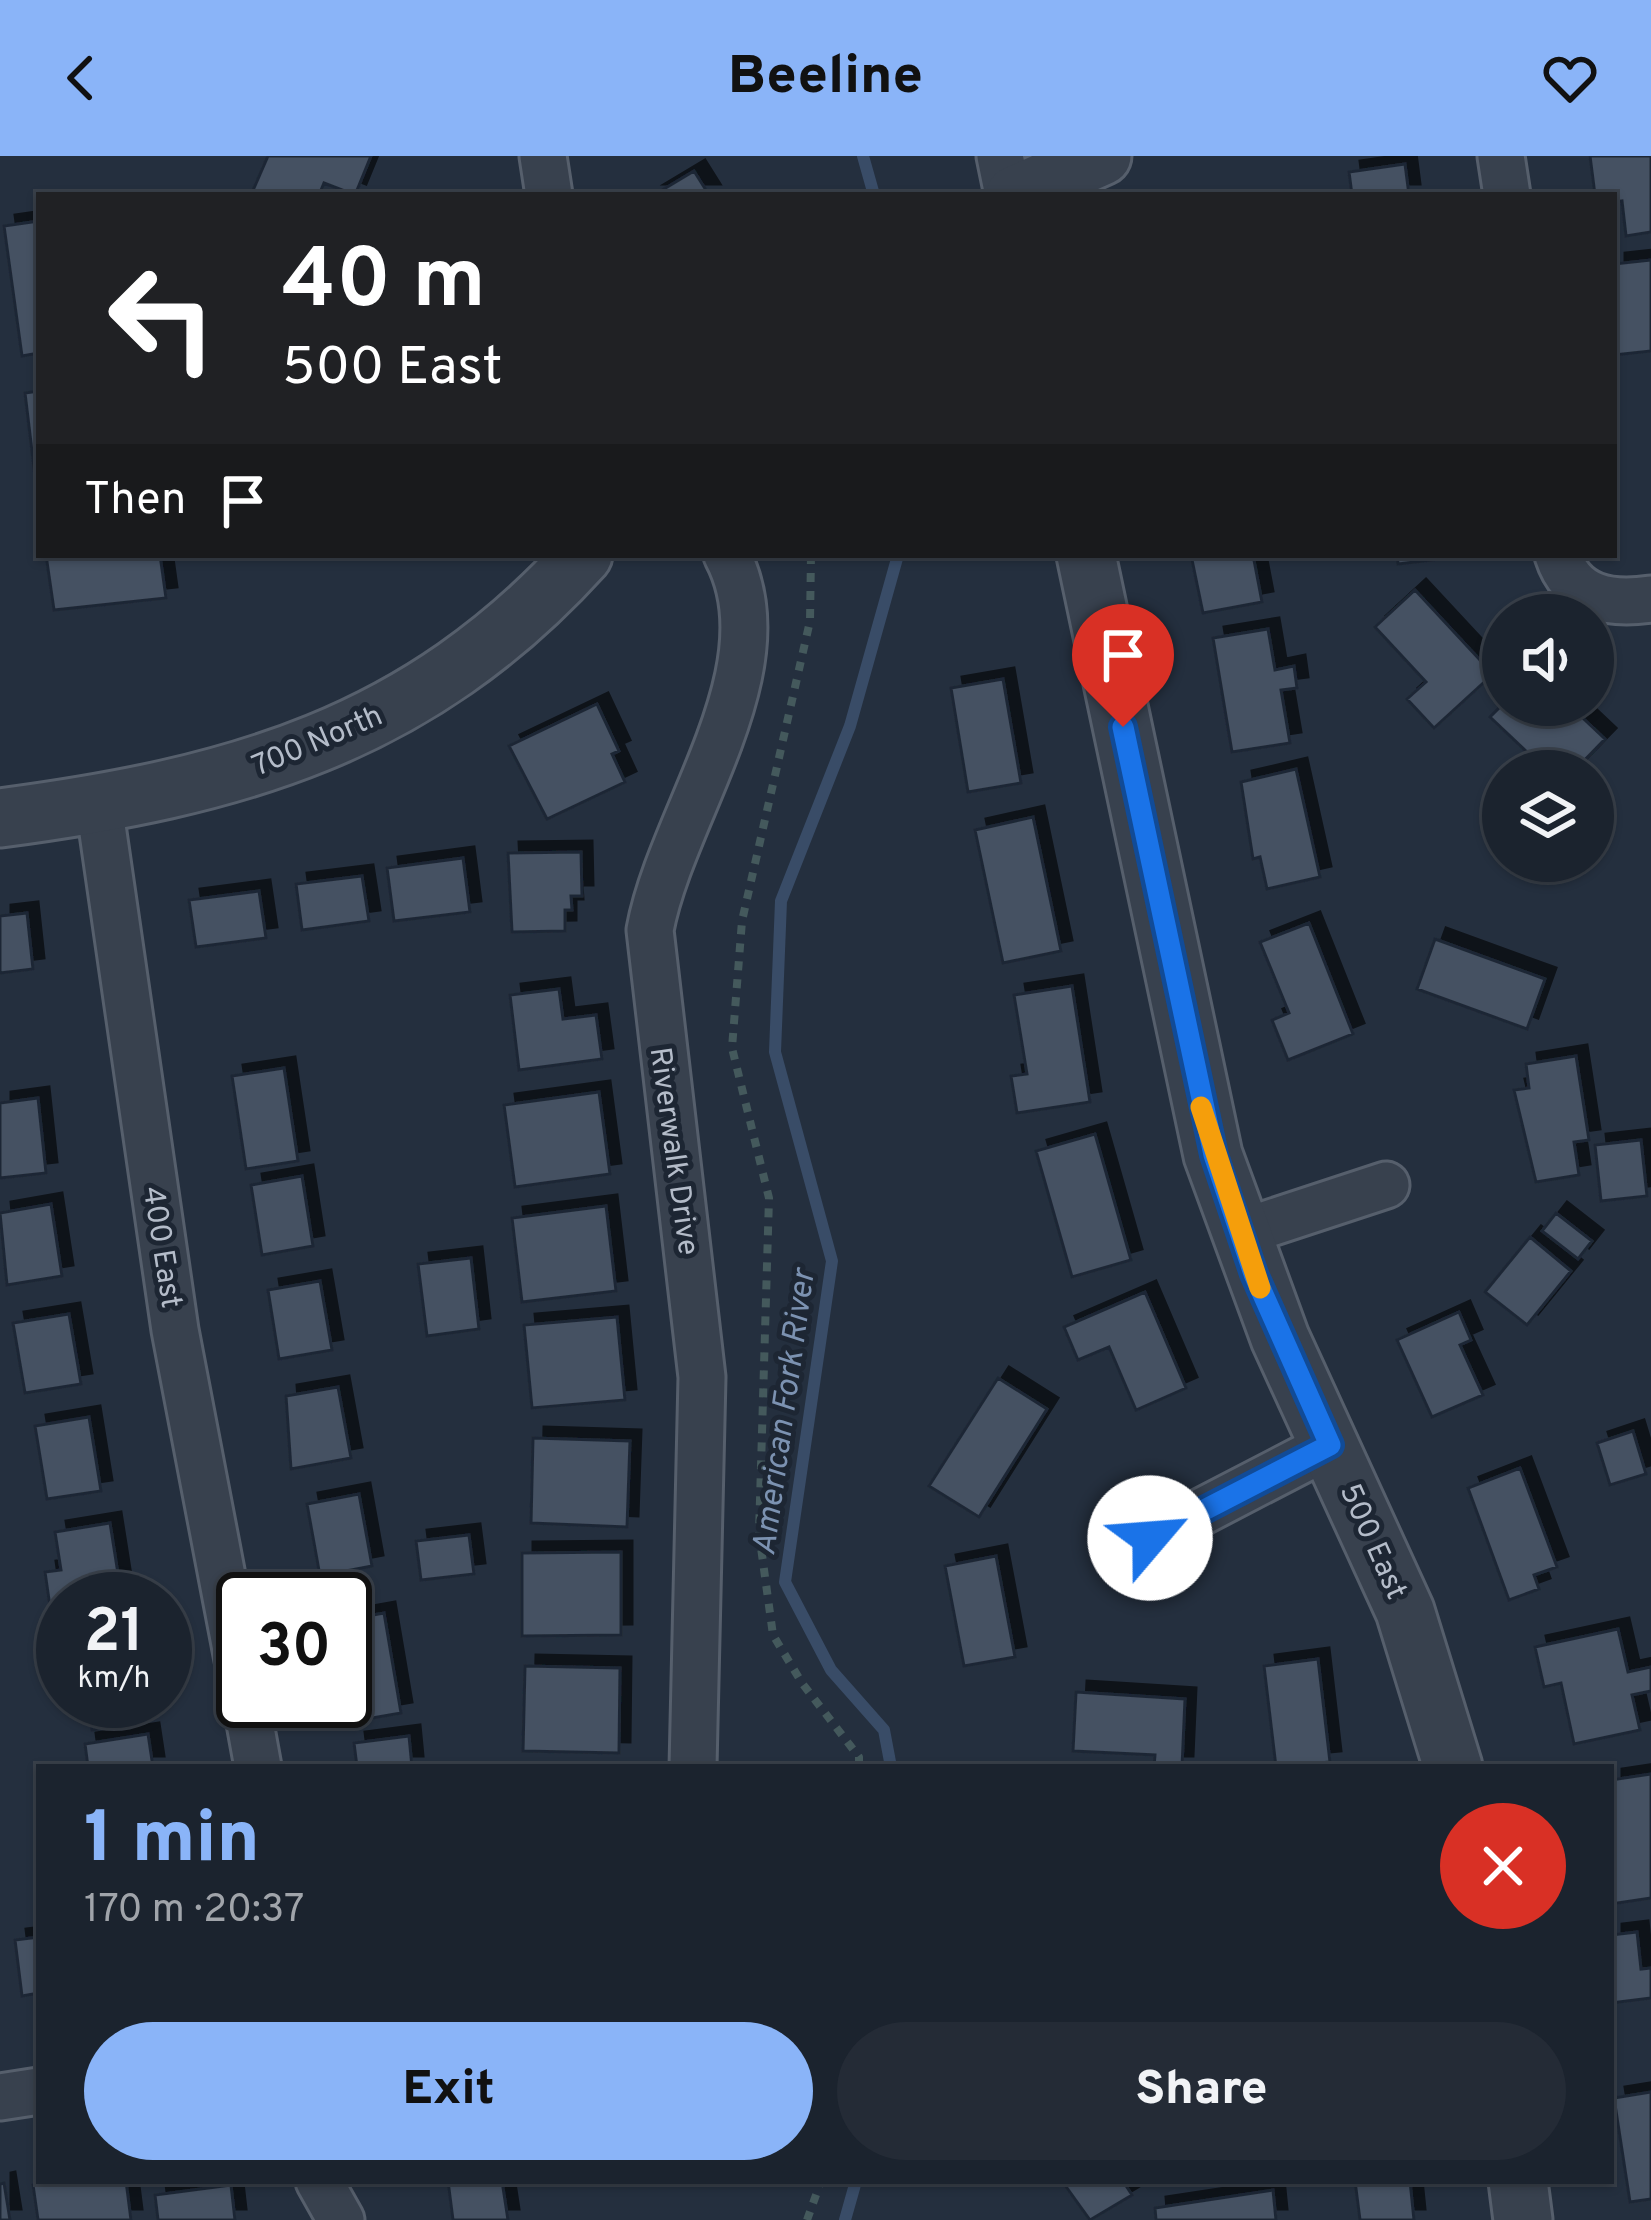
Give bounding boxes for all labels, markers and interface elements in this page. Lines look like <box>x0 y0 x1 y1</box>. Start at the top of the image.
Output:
text: Beeline <box>728 44 923 113</box>
icon: back <box>48 45 114 111</box>
icon: heart <box>1537 45 1603 111</box>
text: 40 m <box>282 231 486 337</box>
icon: left <box>84 240 240 396</box>
text: 500 East <box>282 335 503 404</box>
icon: arrive <box>210 468 276 534</box>
text: Then <box>84 473 186 530</box>
map controls <box>1482 594 1614 882</box>
button: sound <box>1482 594 1614 726</box>
pin <box>1072 604 1174 727</box>
icon: arrive <box>1090 622 1156 688</box>
street label: 700 North <box>247 698 389 786</box>
button: layers <box>1482 750 1614 882</box>
street label: Riverwalk Drive <box>640 1045 705 1258</box>
street label: 400 East <box>133 1184 188 1311</box>
water label: American Fork River <box>745 1265 827 1558</box>
position arrow <box>1087 1475 1213 1601</box>
street label: 500 East <box>1330 1478 1414 1606</box>
speed limit sign: 30 <box>216 1572 372 1728</box>
text: 21 <box>84 1597 144 1673</box>
text: km/h <box>78 1661 150 1698</box>
text: 1 min <box>84 1796 260 1888</box>
button: close <box>1440 1803 1566 1929</box>
text: 170 m · 20:37 <box>84 1887 304 1936</box>
button: Exit <box>84 2022 813 2160</box>
button: Share <box>837 2022 1566 2160</box>

